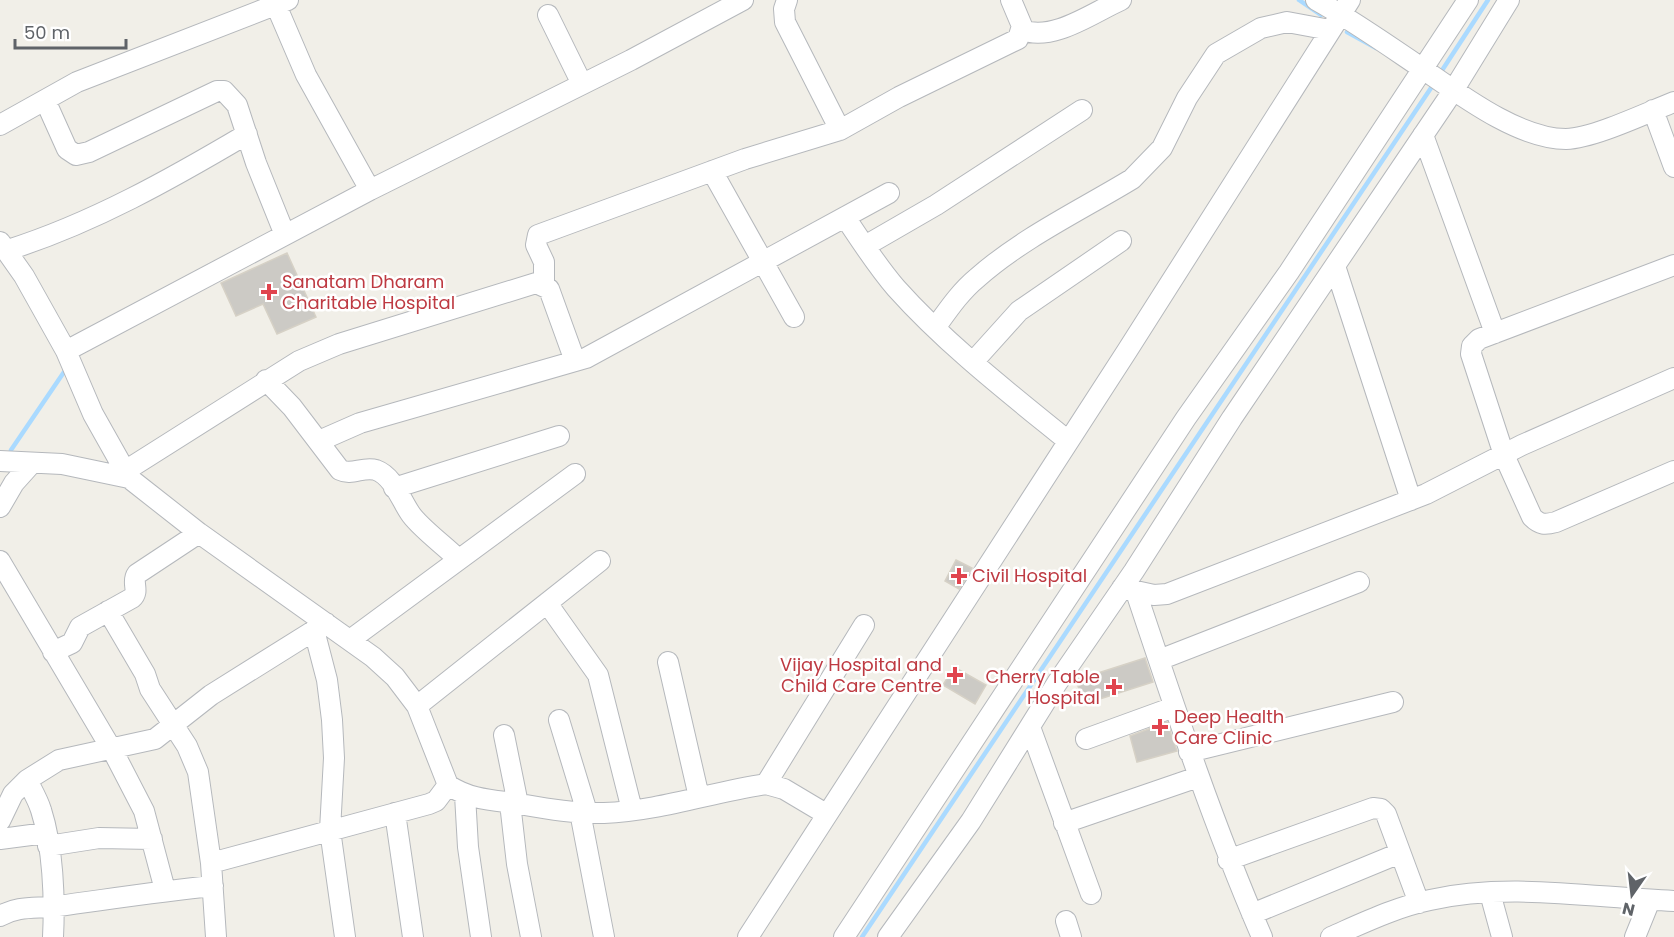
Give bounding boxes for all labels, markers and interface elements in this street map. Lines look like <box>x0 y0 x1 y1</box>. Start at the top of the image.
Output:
scale bar <box>15 12 126 50</box>
text: 50 m <box>24 20 70 45</box>
place label: Sanatam Dharam Charitable Hospital <box>282 269 455 315</box>
marker: Sanatam Dharam Charitable Hospital <box>260 283 278 301</box>
place label: Civil Hospital <box>972 563 1087 588</box>
marker: Civil Hospital <box>950 567 968 585</box>
place label: Vijay Hospital and Child Care Centre <box>780 652 942 698</box>
place label: Cherry Table Hospital <box>985 664 1100 710</box>
marker: Vijay Hospital and Child Care Centre <box>946 666 964 684</box>
marker: Cherry Table Hospital <box>1105 678 1123 696</box>
place label: Deep Health Care Clinic <box>1174 704 1284 750</box>
marker: Deep Health Care Clinic <box>1151 718 1169 736</box>
north arrow <box>1602 865 1662 925</box>
text: N <box>1620 896 1637 922</box>

